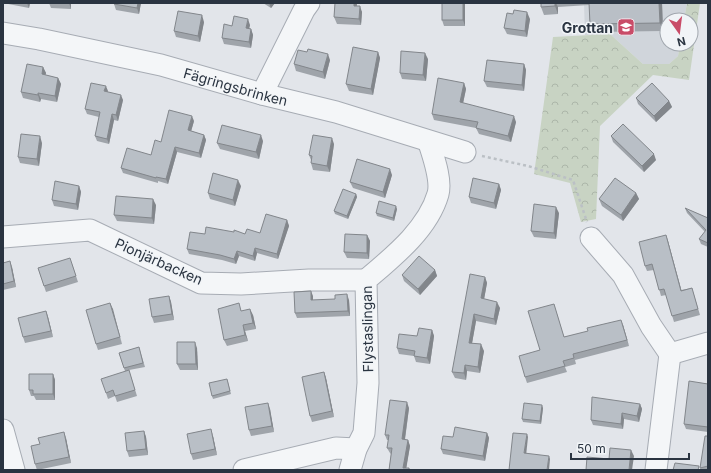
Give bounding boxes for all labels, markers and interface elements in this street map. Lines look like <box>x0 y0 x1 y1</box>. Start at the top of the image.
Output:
north arrow <box>659 12 699 52</box>
school or university icon: Grottan <box>616 17 636 37</box>
place label: Grottan <box>562 19 613 36</box>
text: N <box>676 34 687 50</box>
street label: Fägringsbrinken <box>182 64 290 108</box>
street label: Pionjärbacken <box>113 234 205 288</box>
street label: Flystaslingan <box>358 286 376 372</box>
scale bar <box>571 435 689 461</box>
text: 50 m <box>577 441 606 456</box>

